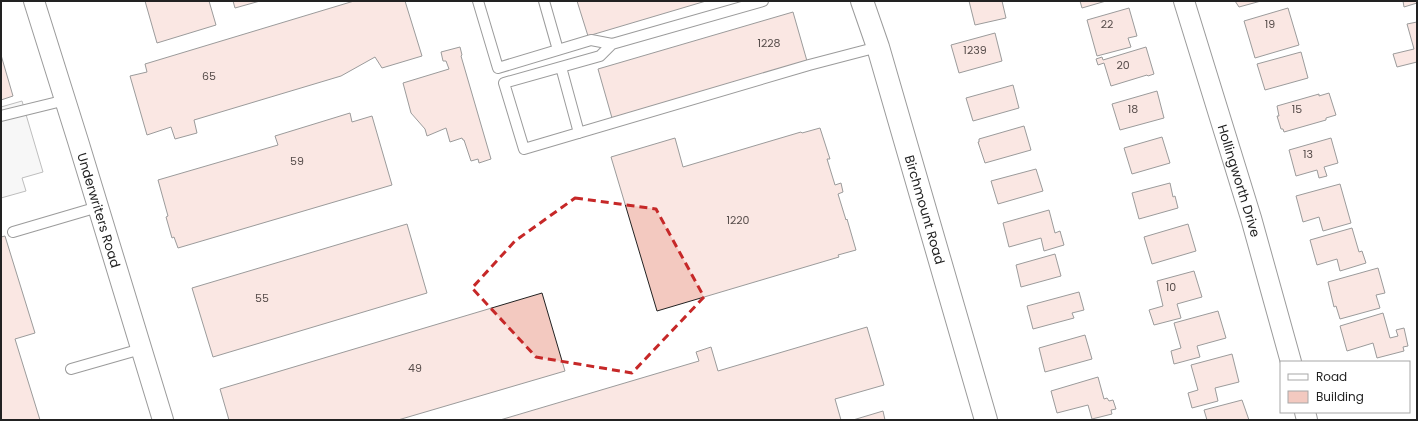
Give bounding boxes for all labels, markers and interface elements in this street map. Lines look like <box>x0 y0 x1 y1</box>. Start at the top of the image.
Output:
house number: 22 <box>1101 16 1113 32</box>
house number: 19 <box>1265 16 1275 32</box>
house number: 1228 <box>757 35 781 51</box>
house number: 1239 <box>963 42 987 58</box>
house number: 20 <box>1116 57 1130 73</box>
house number: 65 <box>202 68 216 84</box>
house number: 18 <box>1128 101 1138 117</box>
house number: 15 <box>1292 101 1302 117</box>
street label: Hollingworth Drive <box>1213 122 1265 239</box>
house number: 13 <box>1303 146 1313 162</box>
street label: Underwriters Road <box>72 150 125 270</box>
house number: 59 <box>290 153 304 169</box>
street label: Birchmount Road <box>900 153 949 267</box>
house number: 1220 <box>726 212 750 228</box>
house number: 10 <box>1166 279 1176 295</box>
house number: 55 <box>255 290 269 306</box>
house number: 49 <box>408 360 422 376</box>
legend <box>1280 361 1410 413</box>
text: Road <box>1316 368 1347 385</box>
text: Building <box>1316 388 1364 405</box>

